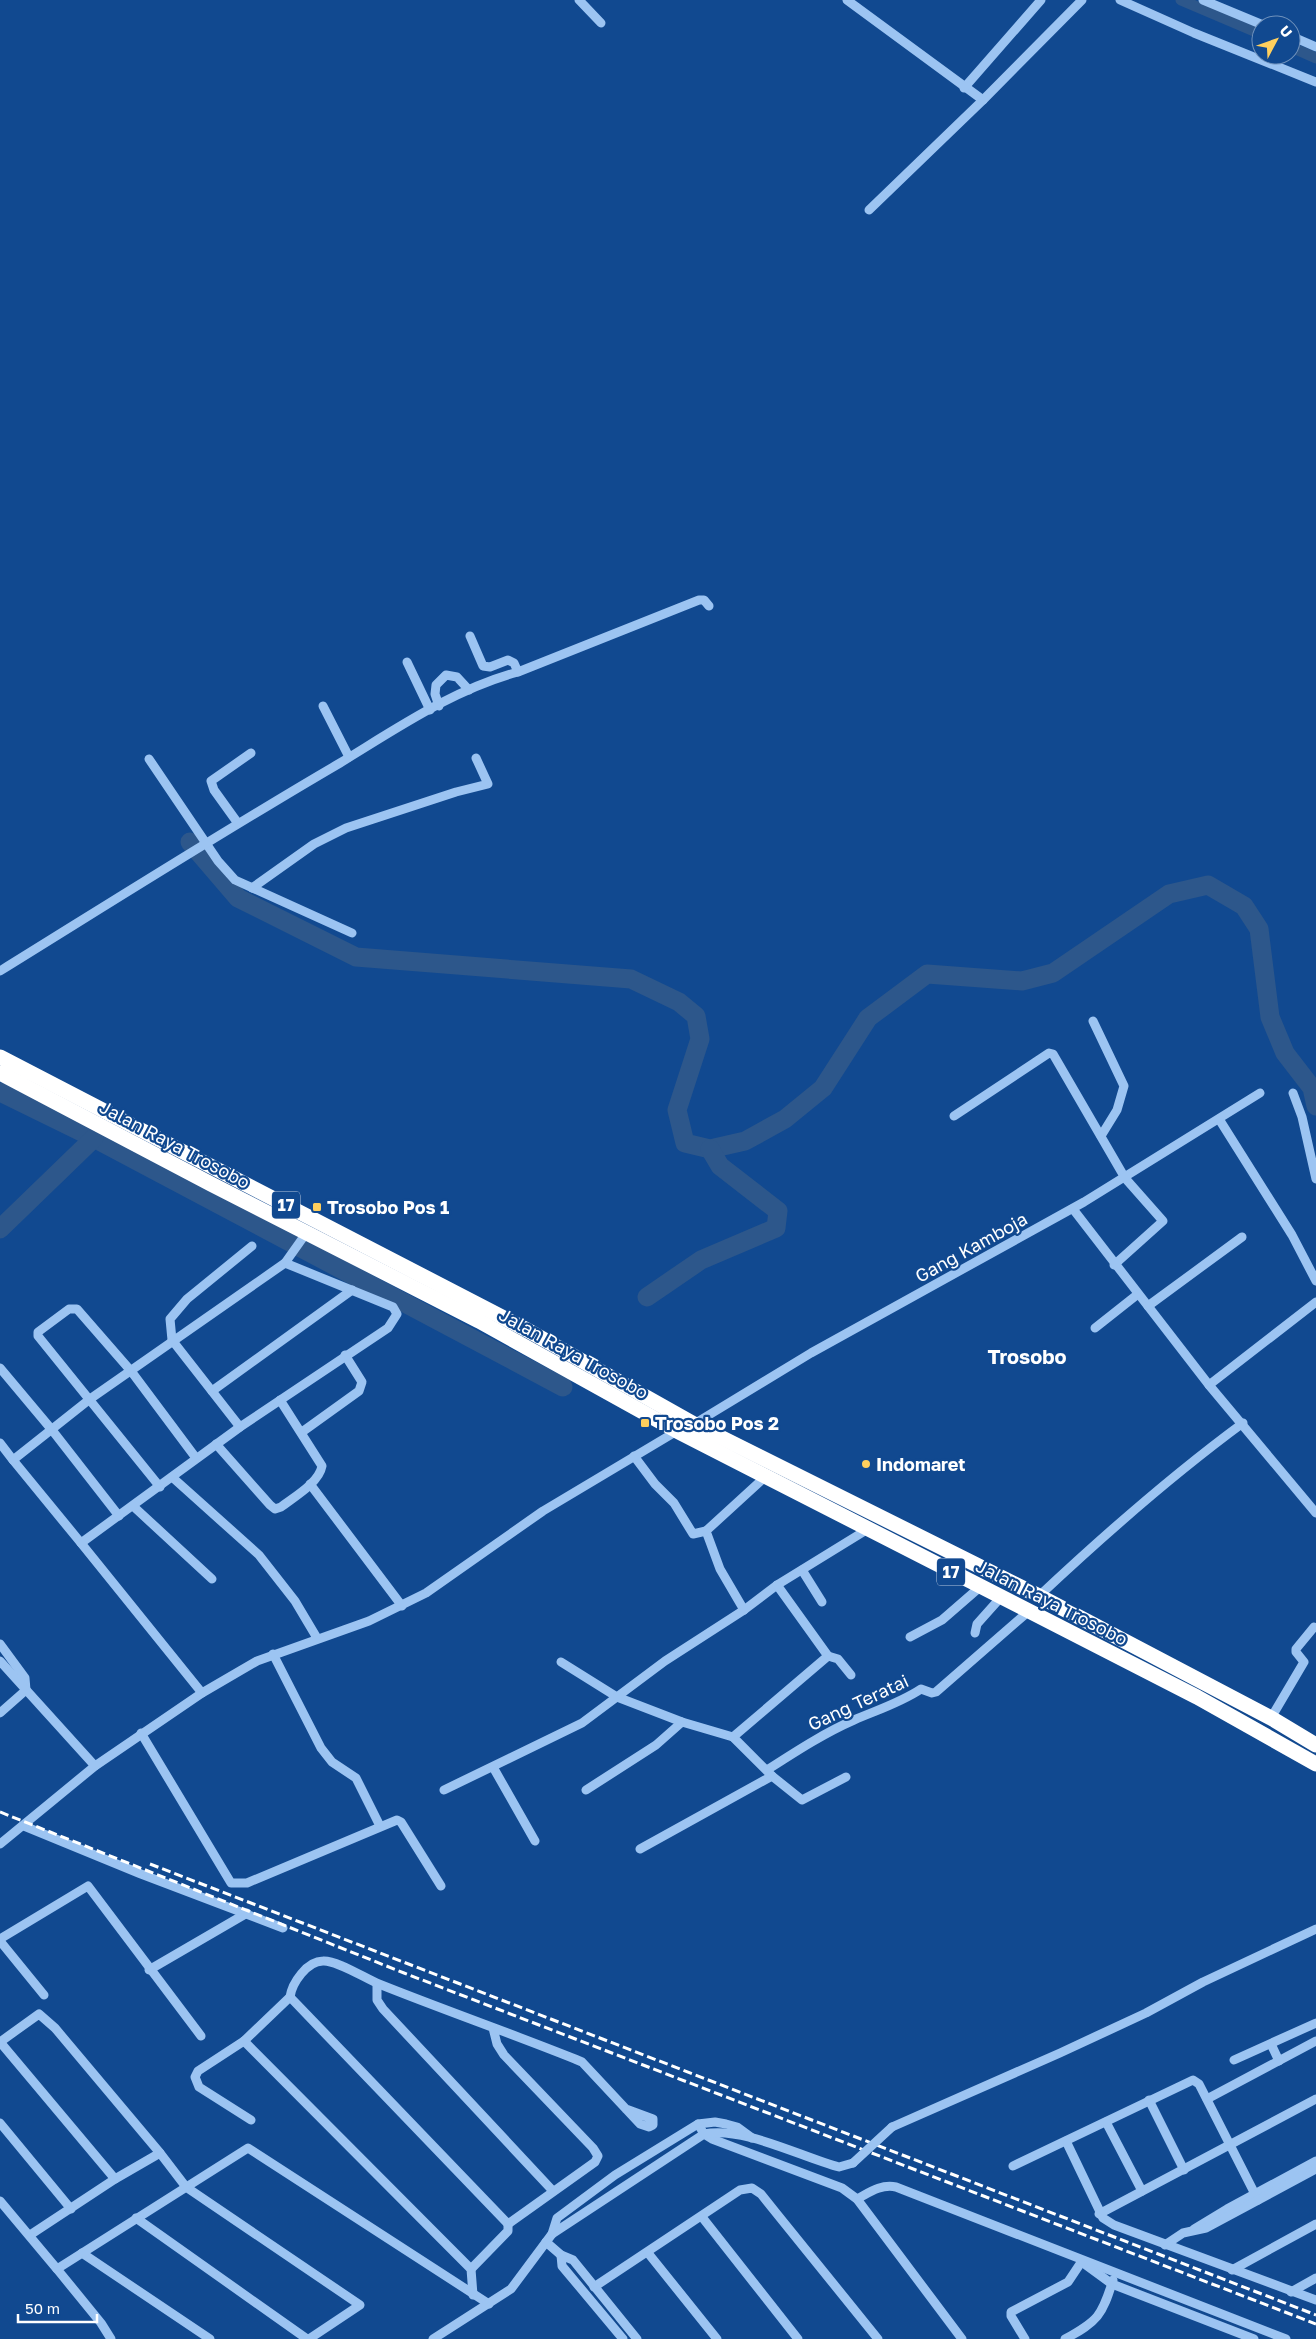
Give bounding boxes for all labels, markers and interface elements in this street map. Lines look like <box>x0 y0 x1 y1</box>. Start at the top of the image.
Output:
north arrow <box>1251 15 1301 65</box>
text: U <box>1276 22 1296 41</box>
street label: Jalan Raya Trosobo <box>96 1095 254 1193</box>
road number: 17 <box>272 1192 300 1218</box>
place label: Trosobo Pos 1 <box>327 1196 449 1218</box>
marker: Trosobo Pos 1 <box>311 1201 323 1213</box>
street label: Gang Kamboja <box>911 1207 1031 1287</box>
street label: Jalan Raya Trosobo <box>496 1303 652 1403</box>
district label: Trosobo <box>987 1344 1067 1368</box>
place label: Trosobo Pos 2 <box>655 1412 779 1434</box>
marker: Trosobo Pos 2 <box>639 1417 651 1429</box>
place label: Indomaret <box>876 1453 966 1475</box>
marker: Indomaret <box>860 1458 872 1470</box>
street label: Jalan Raya Trosobo <box>973 1554 1131 1650</box>
road number: 17 <box>937 1558 965 1585</box>
street label: Gang Teratai <box>804 1669 912 1735</box>
scale bar <box>18 2292 96 2324</box>
text: 50 m <box>25 2299 60 2317</box>

